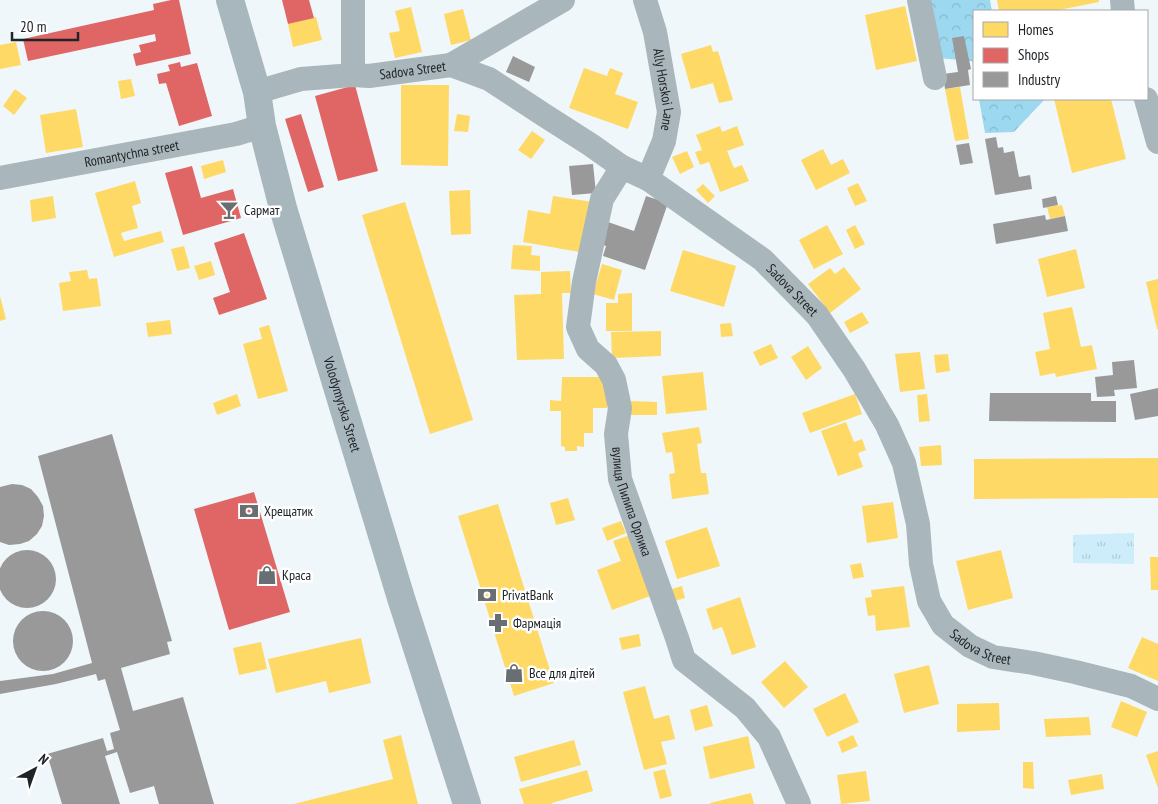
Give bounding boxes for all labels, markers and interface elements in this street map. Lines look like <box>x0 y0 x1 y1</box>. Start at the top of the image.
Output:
scale bar <box>12 10 79 42</box>
legend <box>973 10 1148 100</box>
text: 20 m <box>20 17 46 36</box>
text: Homes <box>1018 20 1054 39</box>
text: Shops <box>1018 45 1049 64</box>
street label: Ally Horskoi Lane <box>649 47 678 133</box>
street label: Sadova Street <box>378 57 447 84</box>
text: Industry <box>1018 70 1060 89</box>
street label: Romantychna street <box>83 136 181 171</box>
bar icon: Сармат <box>218 199 240 221</box>
place label: Сармат <box>244 201 280 219</box>
street label: Sadova Street <box>763 260 822 320</box>
street label: Volodymyrska Street <box>319 354 365 454</box>
street label: вулиця Пилипа Орлика <box>608 446 656 559</box>
bank icon: Хрещатик <box>238 500 260 522</box>
place label: Хрещатик <box>264 502 314 520</box>
shop icon: Краса <box>256 564 278 586</box>
place label: Краса <box>282 566 311 584</box>
bank icon: PrivatBank <box>476 584 498 606</box>
place label: PrivatBank <box>502 586 554 604</box>
pharmacy icon: Фармація <box>487 612 509 634</box>
place label: Фармація <box>513 614 561 632</box>
street label: Sadova Street <box>946 625 1012 669</box>
shop icon: Все для дітей <box>503 662 525 684</box>
place label: Все для дітей <box>529 664 595 682</box>
north arrow <box>10 744 60 794</box>
text: N <box>35 750 52 768</box>

